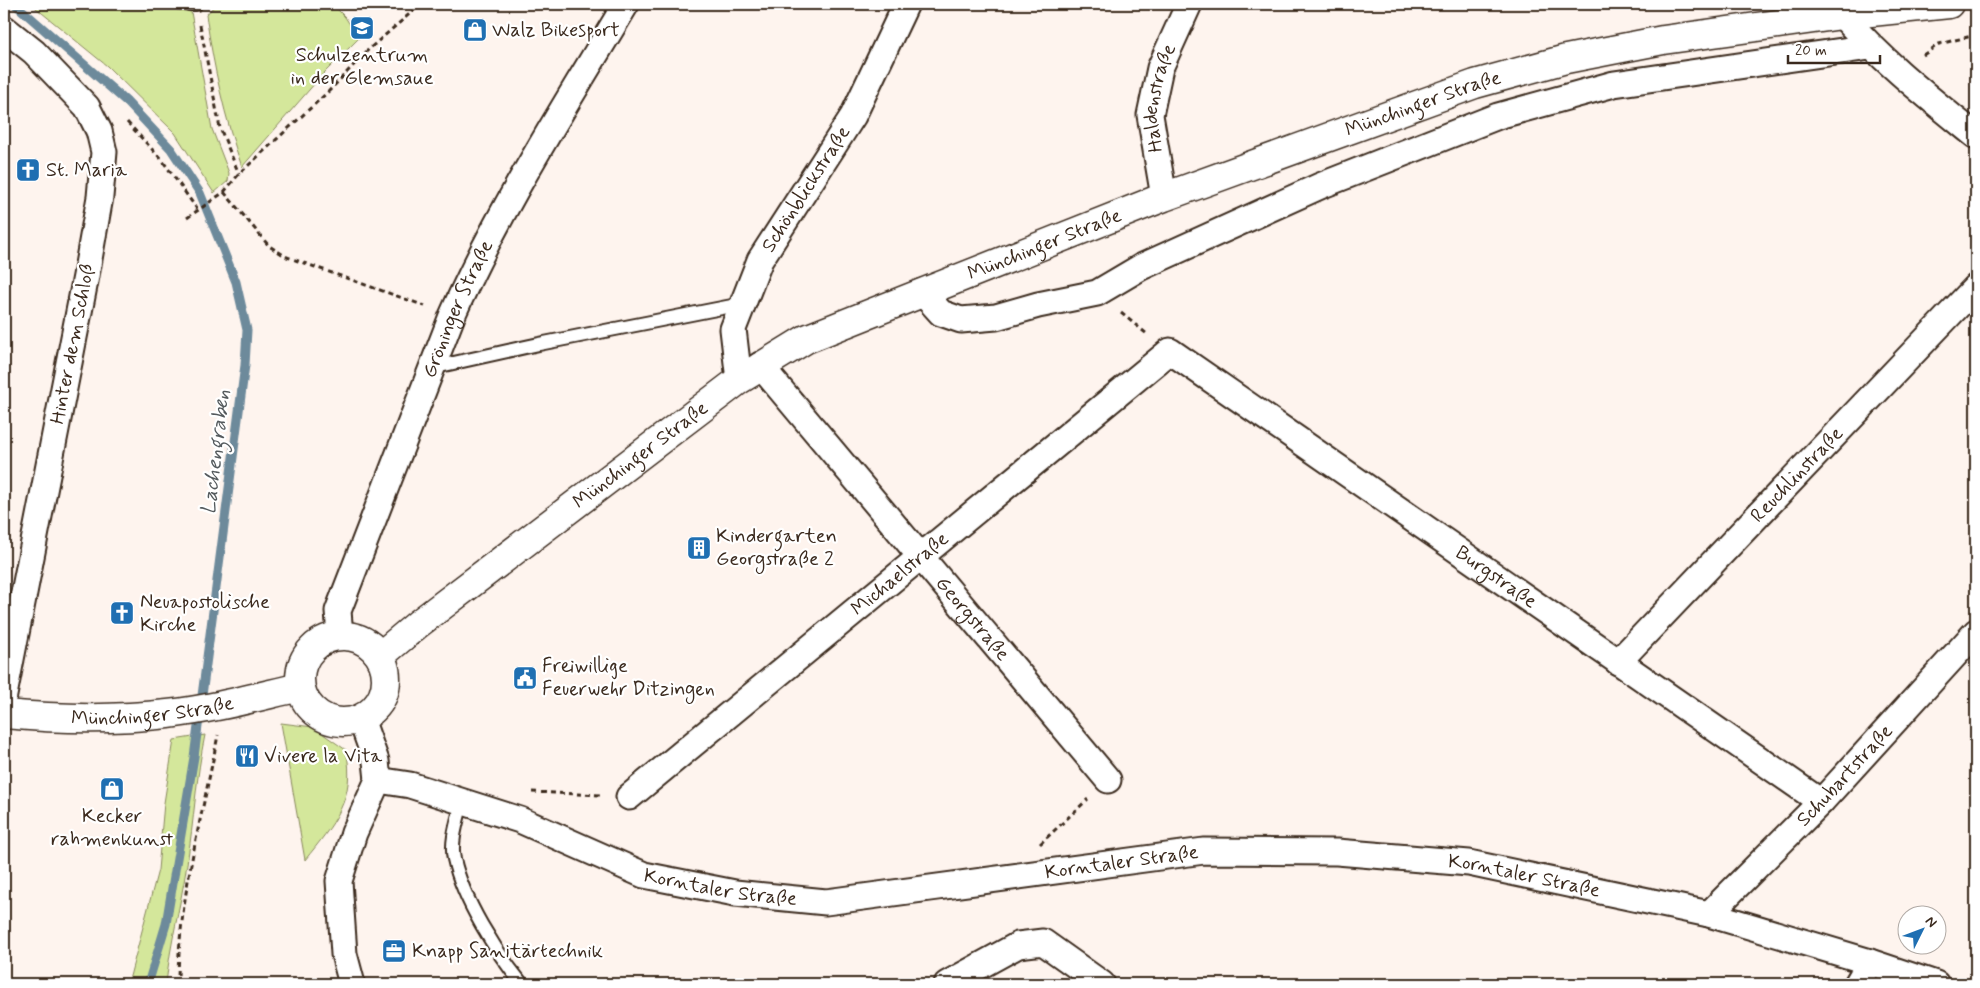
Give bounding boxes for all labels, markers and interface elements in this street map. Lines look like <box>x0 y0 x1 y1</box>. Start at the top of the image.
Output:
school or university icon: Schulzentrum in der Glemsaue <box>349 15 375 41</box>
shop icon: Walz Bikesport <box>462 17 488 43</box>
place label: Walz Bikesport <box>492 17 620 44</box>
scale bar <box>1788 32 1880 64</box>
street label: Haldenstraße <box>1137 39 1183 154</box>
text: 20 m <box>1795 41 1827 61</box>
place label: Schulzentrum in der Glemsaue <box>290 42 434 92</box>
street label: Münchinger Straße <box>1341 64 1504 144</box>
street label: Schönblickstraße <box>755 120 857 257</box>
church icon: St. Maria <box>15 157 41 183</box>
place label: St. Maria <box>46 157 128 184</box>
street label: Münchinger Straße <box>964 202 1126 287</box>
street label: Gröninger Straße <box>416 235 500 382</box>
street label: Hinter dem Schloß <box>44 262 102 426</box>
water label: Lachengraben <box>194 388 240 516</box>
street label: Münchinger Straße <box>567 395 714 515</box>
street label: Reuchlinstraße <box>1745 421 1849 529</box>
place label: Kindergarten Georgstraße 2 <box>716 523 837 574</box>
street label: Michaelstraße <box>845 525 955 622</box>
building icon: Kindergarten Georgstraße 2 <box>686 535 712 561</box>
street label: Burgstraße <box>1450 539 1543 615</box>
street label: Georgstraße <box>929 571 1016 667</box>
place label: Neuapostolische Kirche <box>140 589 270 639</box>
church icon: Neuapostolische Kirche <box>109 600 135 626</box>
place label: Freiwillige Feuerwehr Ditzingen <box>542 653 715 704</box>
public building icon: Freiwillige Feuerwehr Ditzingen <box>512 665 538 691</box>
street label: Münchinger Straße <box>71 689 236 732</box>
street label: Schubartstraße <box>1790 718 1899 833</box>
restaurant icon: Vivere la Vita <box>234 743 260 769</box>
place label: Vivere la Vita <box>264 743 383 770</box>
shop icon: Kecker rahmenkunst <box>99 776 125 802</box>
place label: Kecker rahmenkunst <box>51 803 173 853</box>
street label: Korntaler Straße <box>1043 838 1200 886</box>
street label: Korntaler Straße <box>1447 848 1603 904</box>
street label: Korntaler Straße <box>642 862 798 913</box>
north arrow <box>1898 906 1948 956</box>
text: N <box>1921 912 1941 931</box>
office icon: Knapp Sanitärtechnik <box>381 938 407 964</box>
place label: Knapp Sanitärtechnik <box>412 938 603 965</box>

